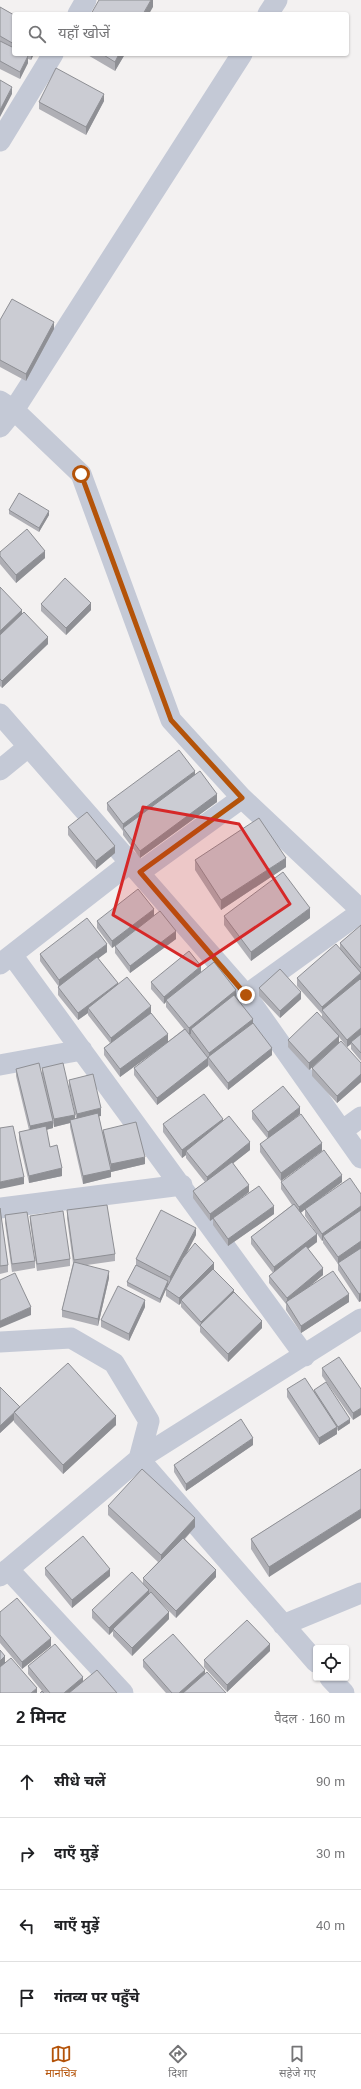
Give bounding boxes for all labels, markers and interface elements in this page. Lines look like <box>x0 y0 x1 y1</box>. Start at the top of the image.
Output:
search box <box>12 12 349 56</box>
icon: search <box>26 23 48 45</box>
text: यहाँ खोजें <box>58 24 110 41</box>
route start <box>72 465 90 483</box>
route end <box>237 986 255 1004</box>
map controls <box>313 1645 349 1681</box>
button: locate <box>313 1645 349 1681</box>
text: 2 मिनट <box>16 1708 66 1727</box>
text: पैदल · 160 m <box>274 1711 345 1726</box>
icon: ahead <box>16 1771 38 1793</box>
text: सीधे चलें <box>54 1772 105 1789</box>
text: 90 m <box>316 1774 345 1789</box>
icon: right <box>16 1843 38 1865</box>
text: दाएँ मुड़ें <box>54 1844 98 1861</box>
text: 30 m <box>316 1846 345 1861</box>
icon: left <box>16 1915 38 1937</box>
text: बाएँ मुड़ें <box>54 1916 99 1933</box>
text: 40 m <box>316 1918 345 1933</box>
icon: arrive <box>16 1987 38 2009</box>
text: गंतव्य पर पहुँचे <box>54 1988 139 2005</box>
tab: मानचित्र <box>45 2043 77 2081</box>
tab: दिशा <box>167 2043 189 2081</box>
tab: सहेजे गए <box>279 2043 316 2081</box>

